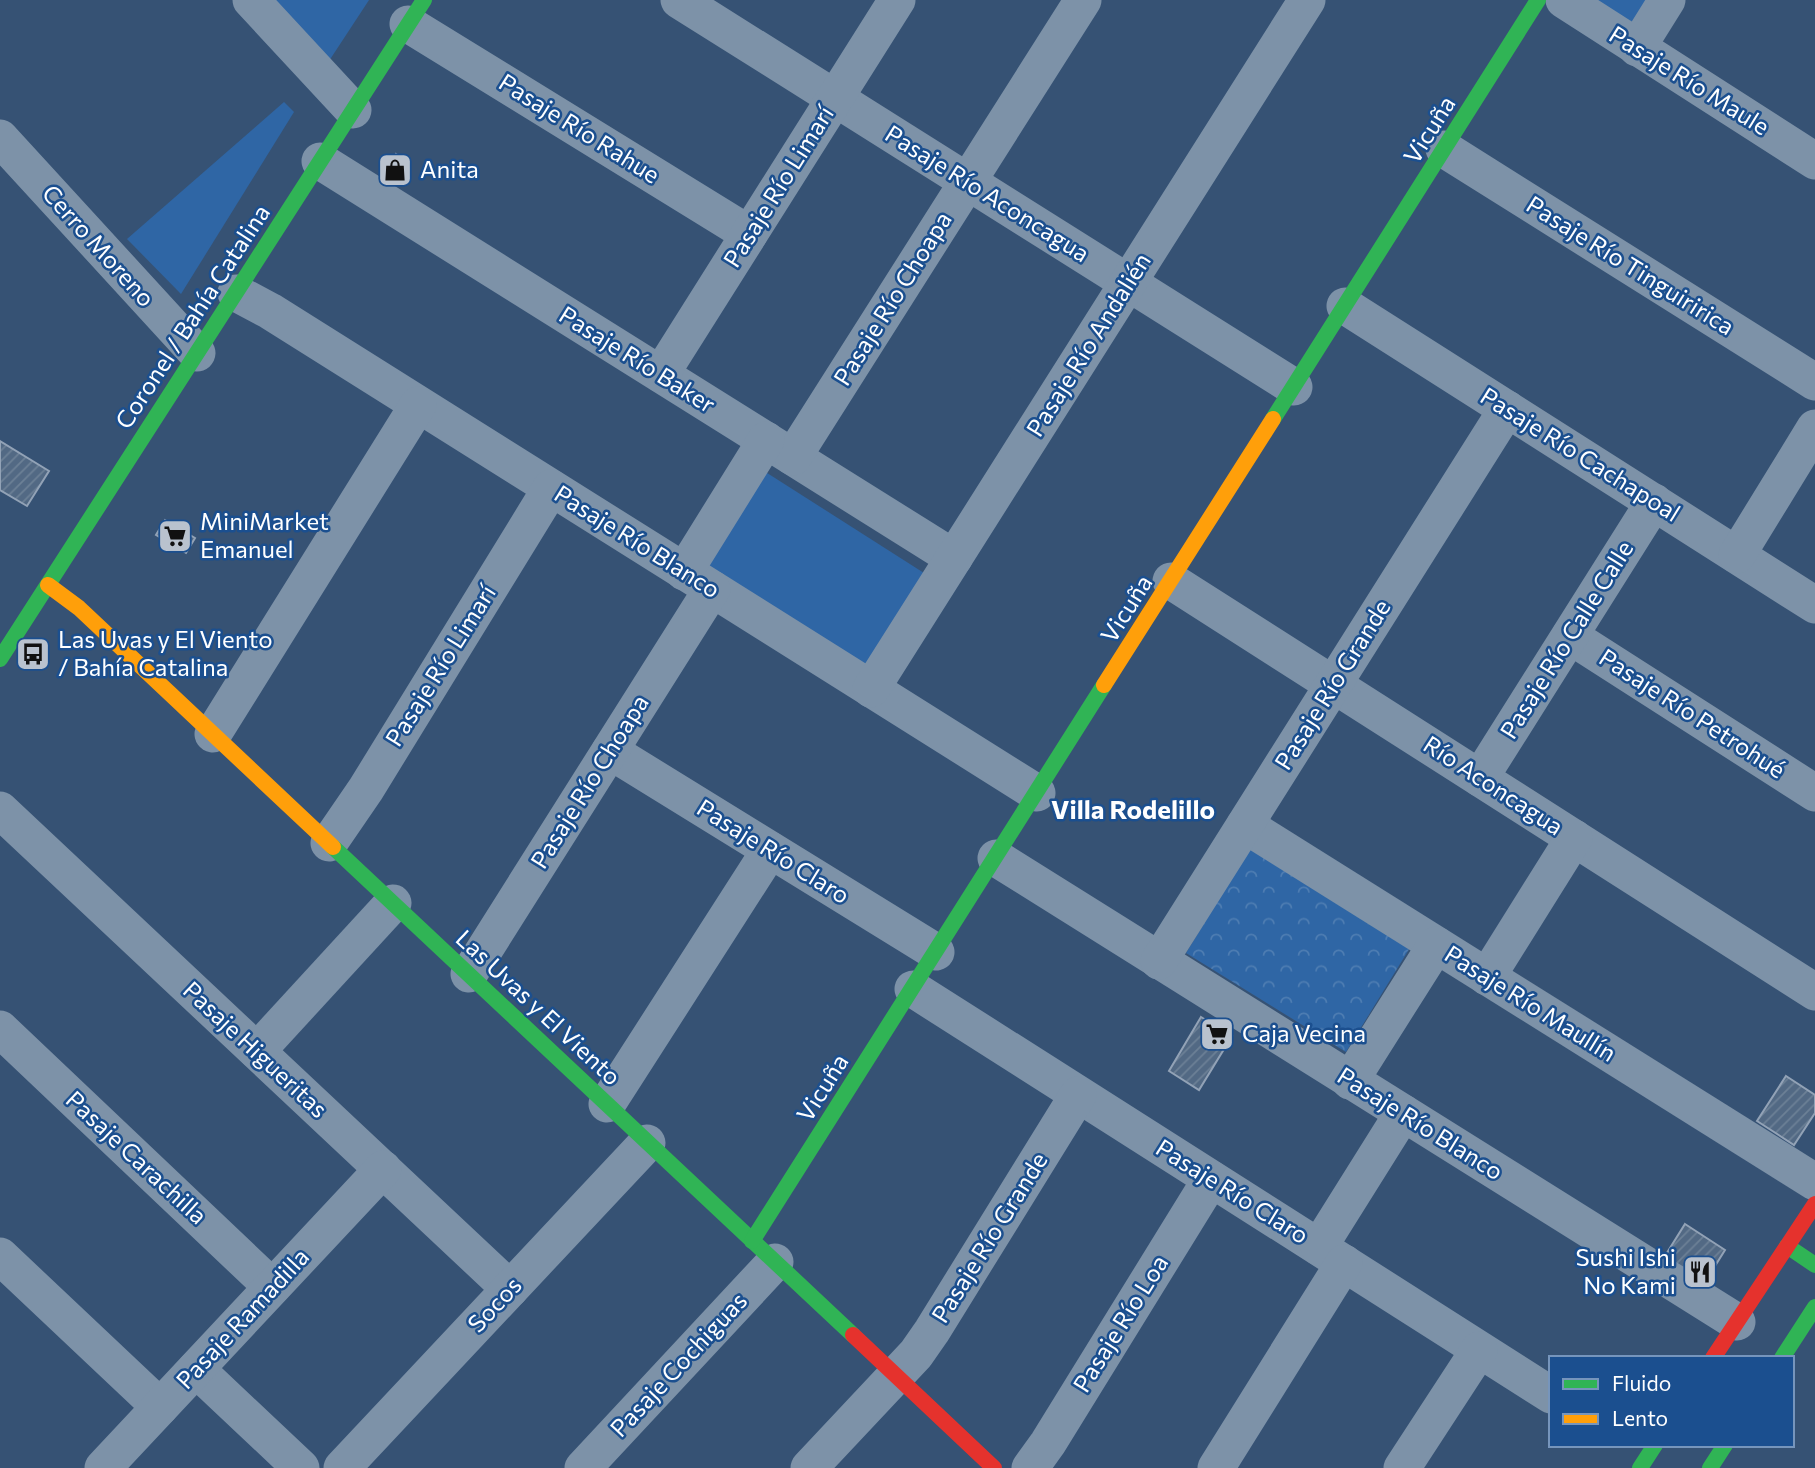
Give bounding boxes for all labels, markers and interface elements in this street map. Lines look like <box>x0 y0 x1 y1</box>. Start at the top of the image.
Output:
street label: Pasaje Río Maule <box>1604 19 1775 141</box>
street label: Pasaje Río Rahue <box>494 67 666 189</box>
street label: Vicuña <box>1397 90 1461 168</box>
street label: Pasaje Río Limarí <box>716 99 839 272</box>
street label: Pasaje Río Aconcagua <box>880 118 1095 267</box>
shop icon: Anita <box>376 151 414 189</box>
place label: Anita <box>420 154 479 183</box>
street label: Cerro Moreno <box>37 178 161 312</box>
street label: Pasaje Río Tinguiririca <box>1522 189 1740 340</box>
street label: Coronel / Bahía Catalina <box>108 199 275 434</box>
street label: Pasaje Río Choapa <box>827 206 957 390</box>
street label: Pasaje Río Andalién <box>1020 247 1156 441</box>
street label: Pasaje Río Baker <box>554 299 721 419</box>
street label: Pasaje Río Cachapoal <box>1476 380 1686 527</box>
street label: Pasaje Río Blanco <box>550 478 726 603</box>
place label: MiniMarket Emanuel <box>200 506 329 563</box>
supermarket icon: MiniMarket Emanuel <box>156 517 194 555</box>
street label: Pasaje Río Calle Calle <box>1493 535 1638 744</box>
street label: Vicuña <box>1094 569 1158 647</box>
street label: Pasaje Río Limarí <box>378 578 501 751</box>
street label: Pasaje Río Grande <box>1268 594 1396 775</box>
place label: Las Uvas y El Viento / Bahía Catalina <box>58 624 273 681</box>
bus stop icon: Las Uvas y El Viento / Bahía Catalina <box>14 635 52 673</box>
street label: Pasaje Río Petrohué <box>1594 642 1791 784</box>
street label: Pasaje Río Choapa <box>524 689 654 873</box>
street label: Río Aconcagua <box>1419 729 1569 841</box>
street label: Pasaje Río Claro <box>692 792 855 909</box>
district label: Villa Rodelillo <box>1051 793 1215 824</box>
street label: Las Uvas y El Viento <box>451 923 627 1091</box>
street label: Pasaje Río Maullín <box>1440 938 1622 1067</box>
street label: Pasaje Higueritas <box>178 975 334 1123</box>
supermarket icon: Caja Vecina <box>1198 1015 1236 1053</box>
place label: Caja Vecina <box>1242 1018 1366 1047</box>
street label: Vicuña <box>790 1048 854 1126</box>
street label: Pasaje Río Blanco <box>1333 1060 1509 1185</box>
street label: Pasaje Carachilla <box>61 1084 213 1230</box>
street label: Pasaje Río Claro <box>1151 1132 1314 1249</box>
street label: Pasaje Río Grande <box>925 1147 1053 1328</box>
street label: Pasaje Ramadilla <box>169 1242 314 1394</box>
place label: Sushi Ishi No Kami <box>1576 1242 1676 1299</box>
street label: Pasaje Río Loa <box>1066 1249 1173 1397</box>
restaurant icon: Sushi Ishi No Kami <box>1681 1253 1719 1291</box>
street label: Socos <box>461 1270 527 1338</box>
street label: Pasaje Cochiguas <box>604 1286 752 1442</box>
legend <box>1549 1356 1794 1447</box>
text: Fluido <box>1612 1370 1671 1395</box>
text: Lento <box>1612 1405 1668 1430</box>

